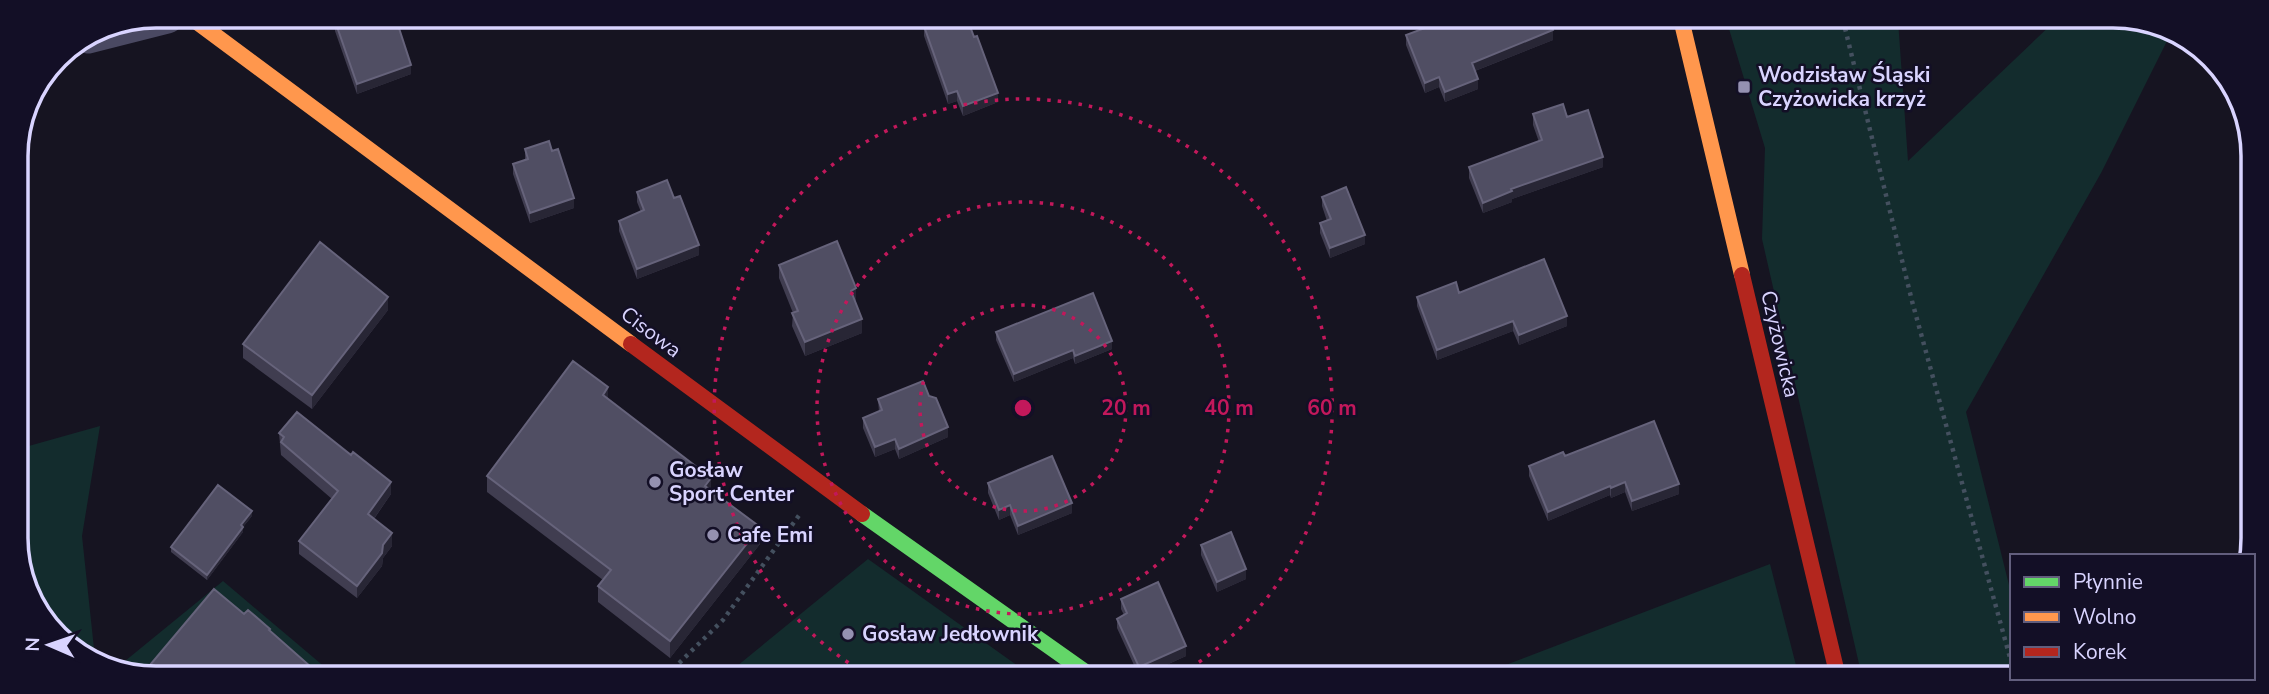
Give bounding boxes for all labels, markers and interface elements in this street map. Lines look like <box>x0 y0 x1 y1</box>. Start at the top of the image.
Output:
place label: Wodzisław Śląski Czyżowicka krzyż <box>1758 61 1930 113</box>
marker: Wodzisław Śląski Czyżowicka krzyż <box>1736 79 1752 95</box>
street label: Czyżowicka <box>1754 288 1806 400</box>
street label: Cisowa <box>615 300 687 364</box>
text: 20 m <box>1101 394 1151 422</box>
text: 40 m <box>1204 394 1254 422</box>
text: 60 m <box>1307 394 1357 422</box>
centre of rings <box>1011 396 1035 420</box>
place label: Gosław Sport Center <box>669 456 795 508</box>
marker: Gosław Sport Center <box>647 474 663 490</box>
place label: Cafe Emi <box>727 521 813 549</box>
marker: Cafe Emi <box>705 527 721 543</box>
legend <box>2010 554 2255 680</box>
text: Płynnie <box>2073 568 2143 596</box>
text: Wolno <box>2073 603 2136 631</box>
north arrow <box>14 610 84 680</box>
place label: Gosław Jedłownik <box>862 620 1039 648</box>
marker: Gosław Jedłownik <box>840 626 856 642</box>
text: N <box>20 637 46 652</box>
text: Korek <box>2073 638 2127 666</box>

